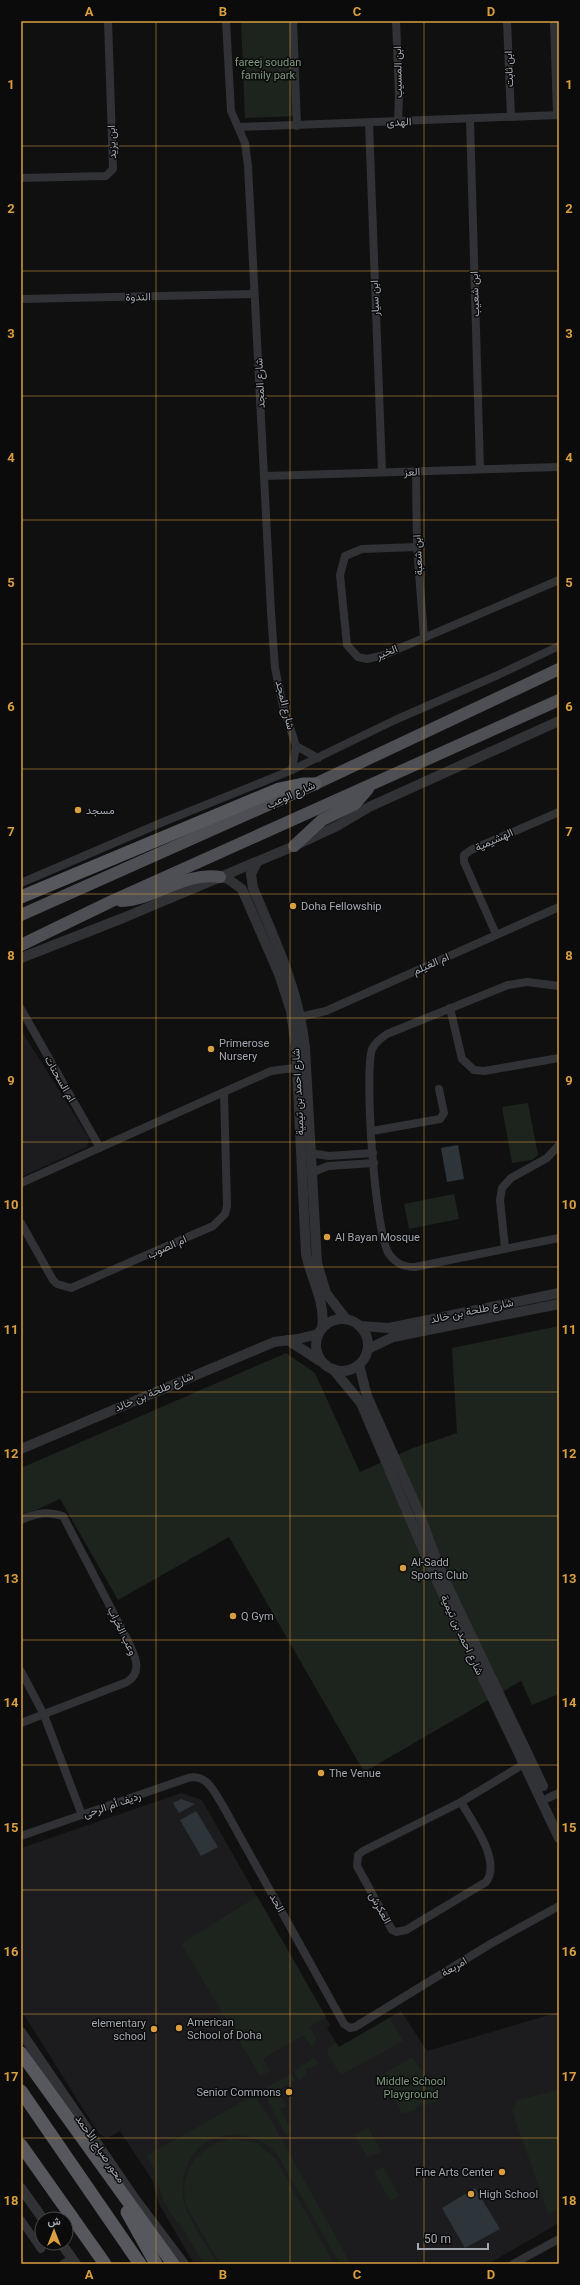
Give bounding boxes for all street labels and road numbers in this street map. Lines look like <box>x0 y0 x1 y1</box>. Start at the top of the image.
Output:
street label: ابن المسيب <box>391 46 405 98</box>
street label: ابن ثابت <box>502 51 516 87</box>
street label: الهدى <box>386 115 412 129</box>
street label: ابن يزيد <box>105 125 119 159</box>
street label: ابن شعيب <box>468 271 482 317</box>
street label: ابن سيار <box>368 280 382 317</box>
street label: الندوة <box>125 290 151 304</box>
street label: شارع المجد <box>252 357 269 408</box>
street label: العز <box>403 465 420 479</box>
street label: ابن شعبة <box>410 534 426 576</box>
street label: الخير <box>374 642 400 662</box>
street label: شارع المجد <box>272 679 297 731</box>
street label: شارع الوعب <box>265 778 318 812</box>
street label: الهشيمية <box>473 826 515 854</box>
street label: ام الغيلم <box>411 950 452 979</box>
street label: شارع احمد بن تيمية <box>289 1048 308 1136</box>
street label: ام السحنات <box>41 1054 78 1105</box>
street label: ام الصوب <box>145 1233 189 1262</box>
street label: شارع طلحة بن خالد <box>429 1296 515 1327</box>
street label: شارع طلحة بن خالد <box>113 1369 196 1415</box>
street label: شارع احمد بن تيمية <box>437 1593 486 1678</box>
street label: وعب الخراب <box>105 1605 139 1658</box>
street label: رديف أم الرحى <box>82 1789 143 1822</box>
street label: العكرش <box>366 1890 394 1926</box>
street label: الحد <box>267 1892 287 1914</box>
street label: امربعة <box>439 1954 469 1980</box>
street label: محور صباح الأحمد <box>72 2113 128 2186</box>

